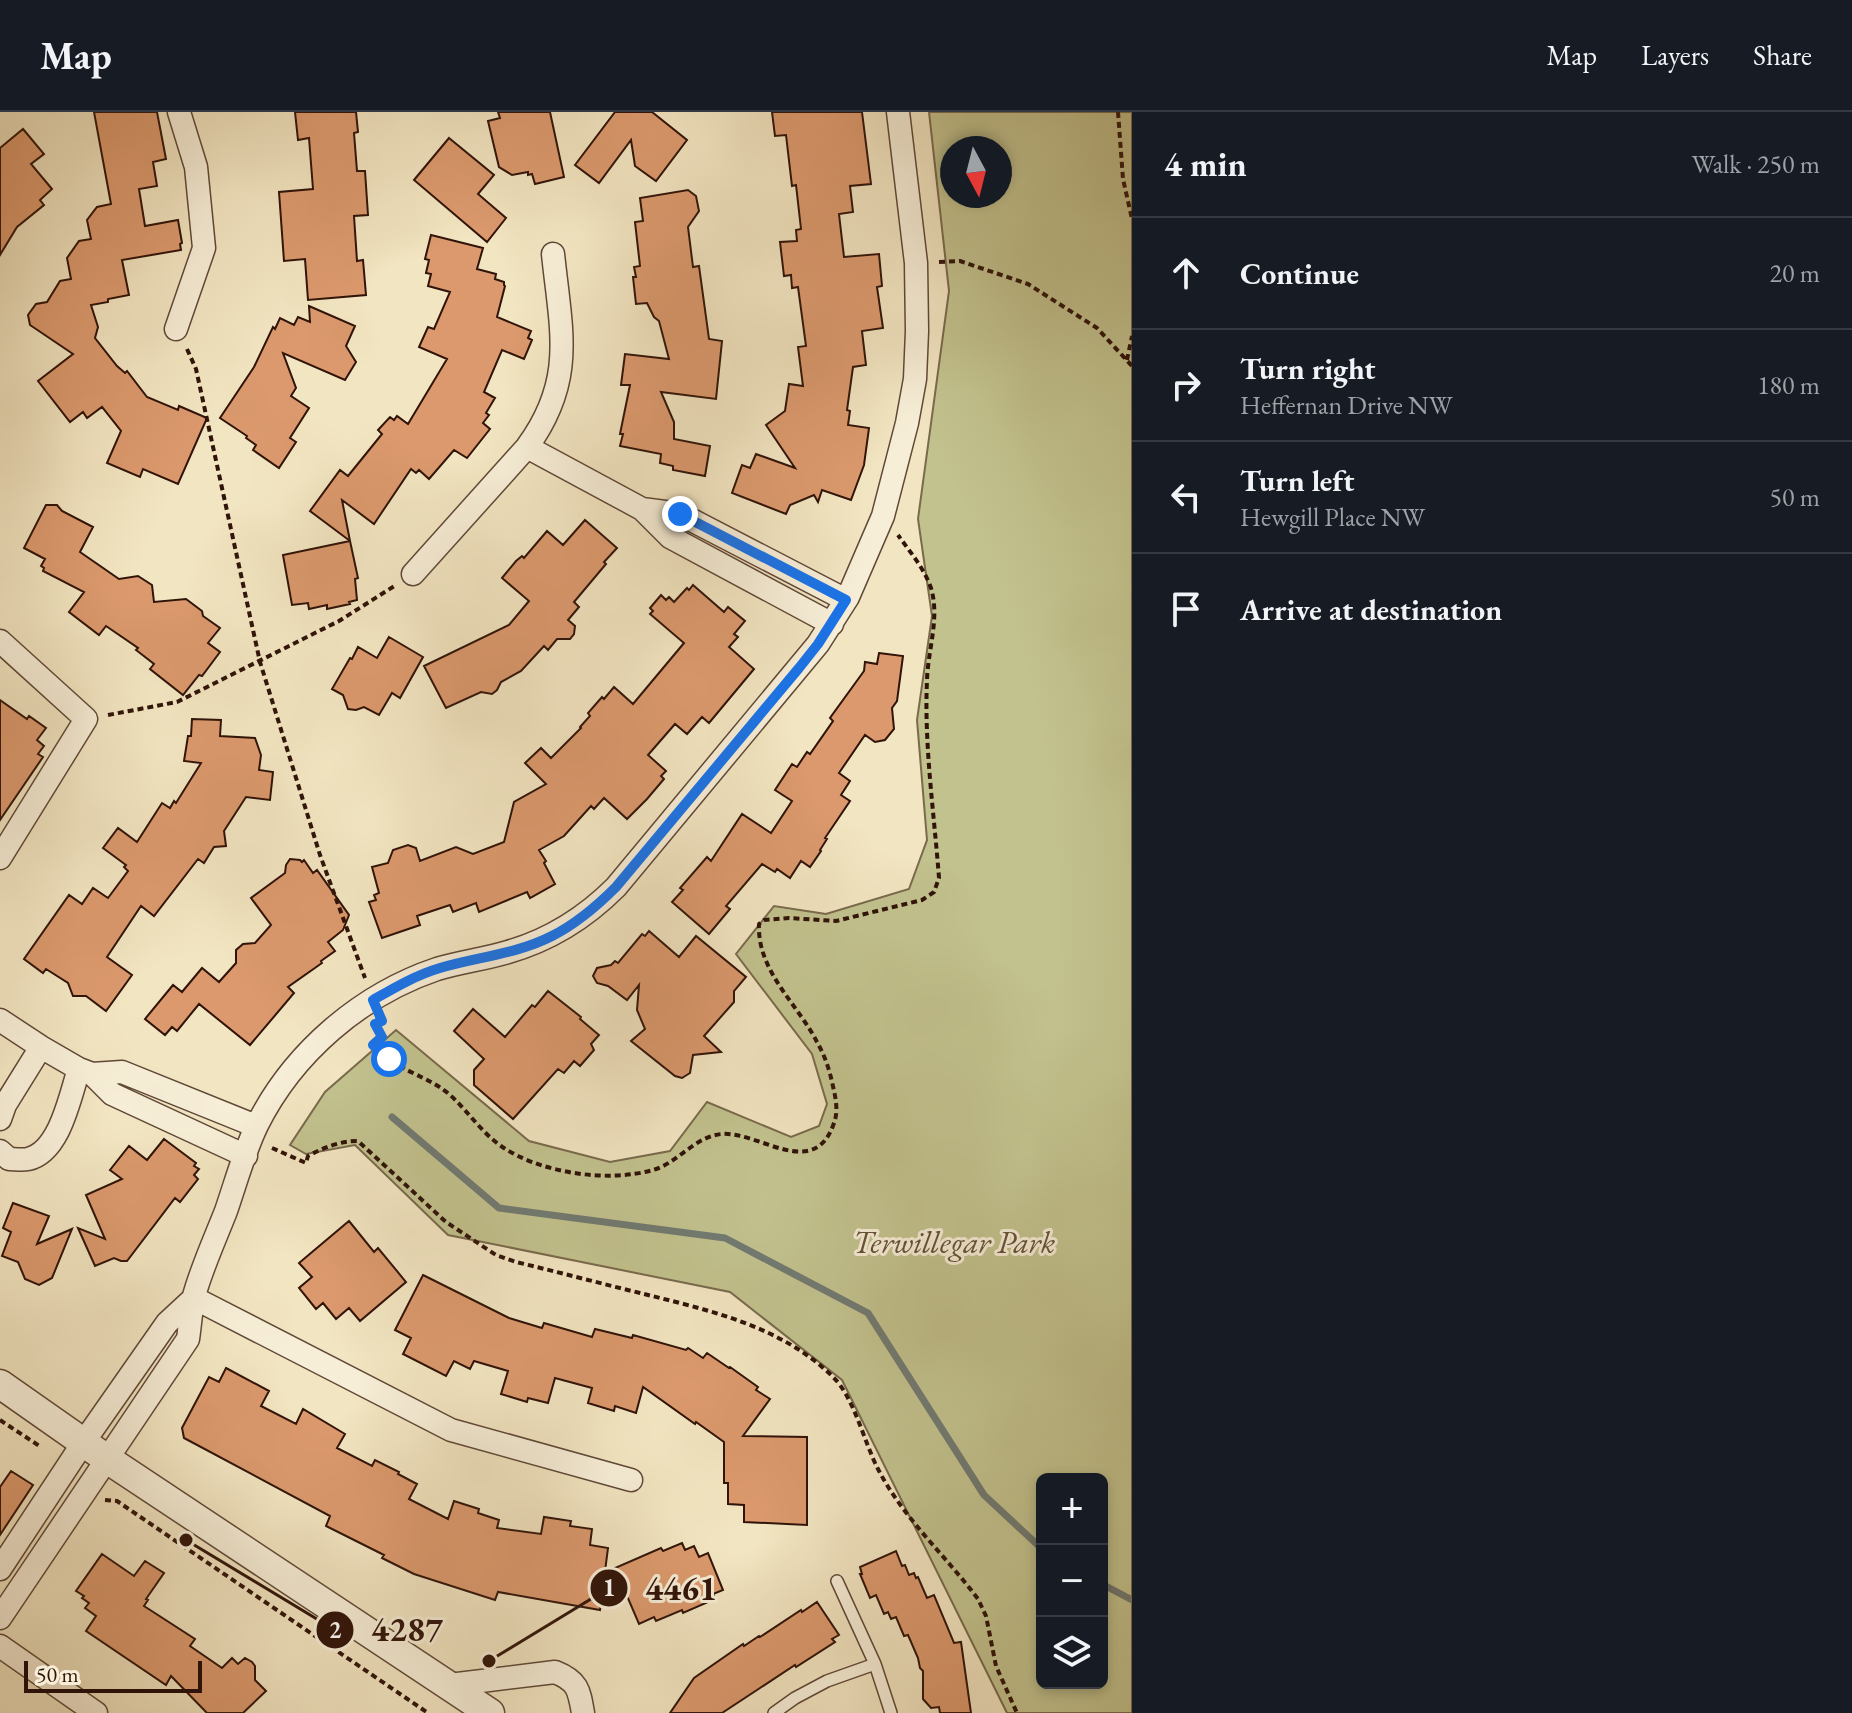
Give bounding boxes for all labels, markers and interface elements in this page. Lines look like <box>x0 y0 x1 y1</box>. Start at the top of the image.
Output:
text: Map <box>40 31 112 80</box>
text: Map <box>1547 37 1597 73</box>
text: Layers <box>1641 37 1709 73</box>
text: Share <box>1753 37 1812 73</box>
north arrow <box>940 136 1012 208</box>
text: 4 min <box>1164 142 1247 186</box>
text: Walk · 250 m <box>1692 147 1820 181</box>
icon: ahead <box>1164 251 1208 295</box>
text: Continue <box>1240 254 1359 293</box>
text: 20 m <box>1770 256 1820 290</box>
text: Turn right <box>1240 349 1376 388</box>
icon: right <box>1164 363 1208 407</box>
text: 180 m <box>1757 368 1820 402</box>
text: Heffernan Drive NW <box>1240 388 1453 422</box>
text: Turn left <box>1240 461 1354 500</box>
icon: left <box>1164 475 1208 519</box>
text: 50 m <box>1770 480 1820 514</box>
route end <box>662 496 698 532</box>
text: Hewgill Place NW <box>1240 500 1425 534</box>
icon: arrive <box>1164 587 1208 631</box>
text: Arrive at destination <box>1240 590 1502 629</box>
route start <box>371 1041 407 1077</box>
park label: Terwillegar Park <box>853 1221 1056 1263</box>
map controls <box>1036 1473 1108 1689</box>
button: + <box>1036 1473 1108 1545</box>
button: − <box>1036 1545 1108 1617</box>
callout: 4461 <box>589 1559 733 1617</box>
text: 4461 <box>645 1566 717 1610</box>
text: 1 <box>603 1572 615 1603</box>
callout: 4287 <box>315 1601 459 1659</box>
text: 4287 <box>371 1607 443 1651</box>
text: 2 <box>329 1614 342 1645</box>
button: layers <box>1036 1617 1108 1689</box>
scale bar <box>24 1657 202 1693</box>
text: 50 m <box>36 1660 79 1689</box>

